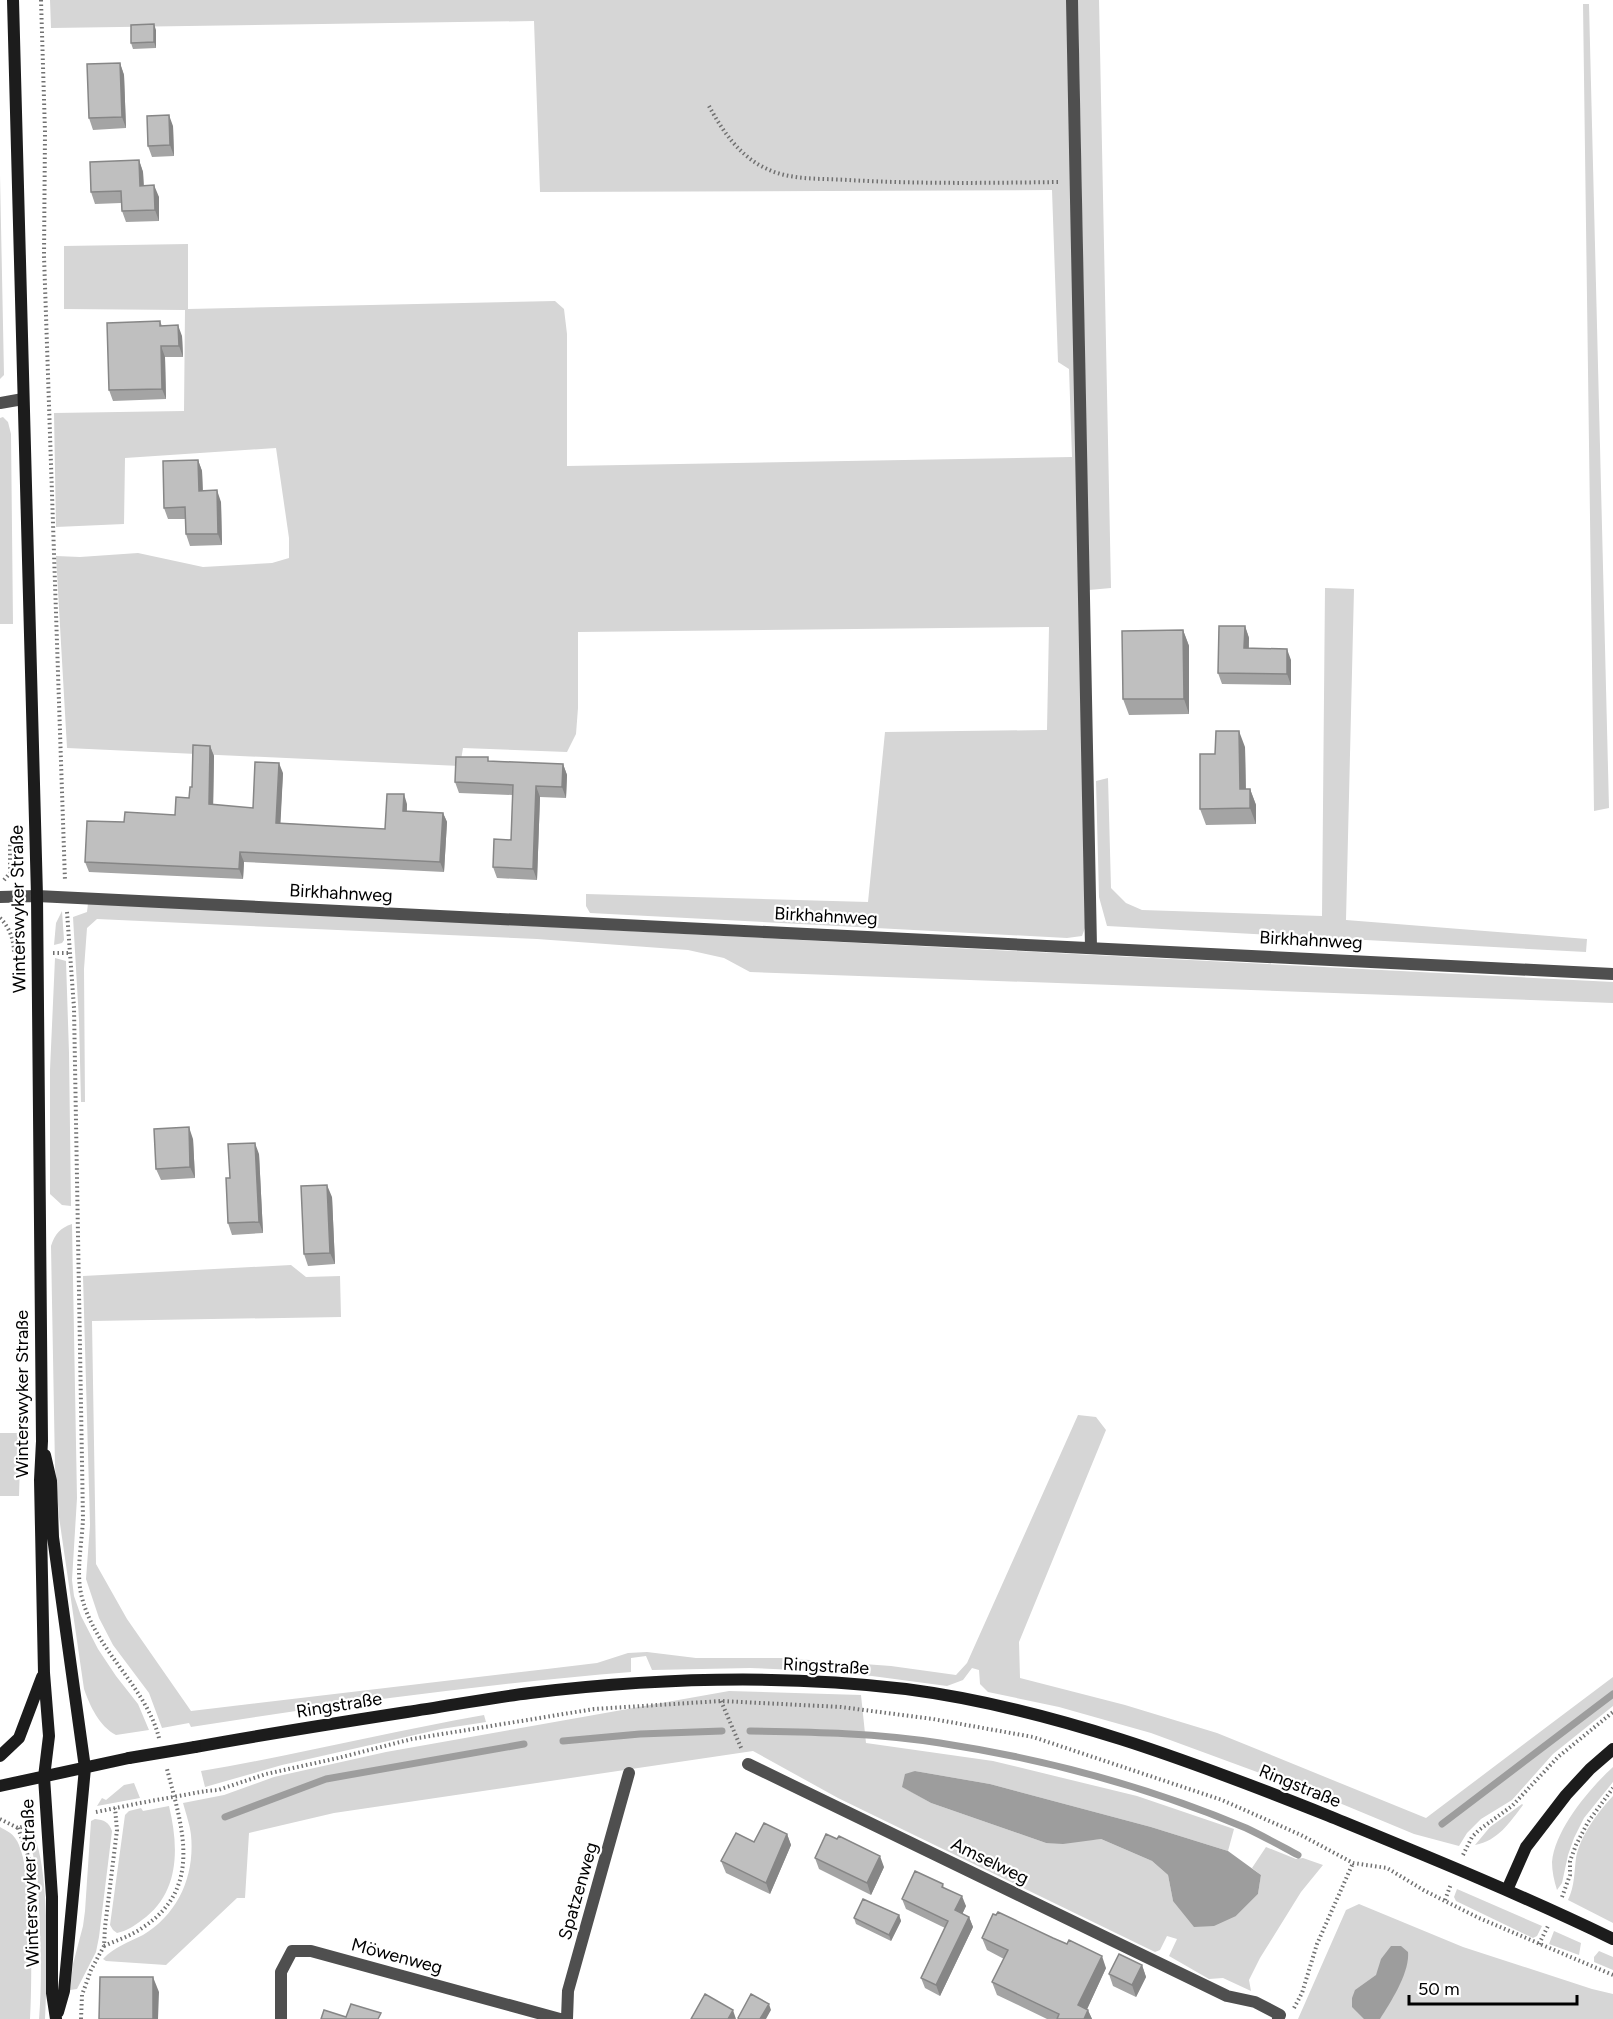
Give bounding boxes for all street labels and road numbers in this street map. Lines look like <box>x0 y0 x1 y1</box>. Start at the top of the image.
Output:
street label: Winterswyker Straße <box>6 825 30 993</box>
street label: Birkhahnweg <box>289 879 393 907</box>
street label: Birkhahnweg <box>774 902 878 930</box>
street label: Birkhahnweg <box>1259 926 1363 954</box>
street label: Winterswyker Straße <box>11 1310 33 1478</box>
street label: Ringstraße <box>782 1653 870 1679</box>
street label: Ringstraße <box>295 1687 384 1723</box>
street label: Ringstraße <box>1256 1760 1344 1812</box>
street label: Winterswyker Straße <box>16 1798 44 1967</box>
street label: Amselweg <box>947 1833 1033 1889</box>
street label: Spatzenweg <box>554 1840 602 1942</box>
street label: Möwenweg <box>349 1933 445 1979</box>

